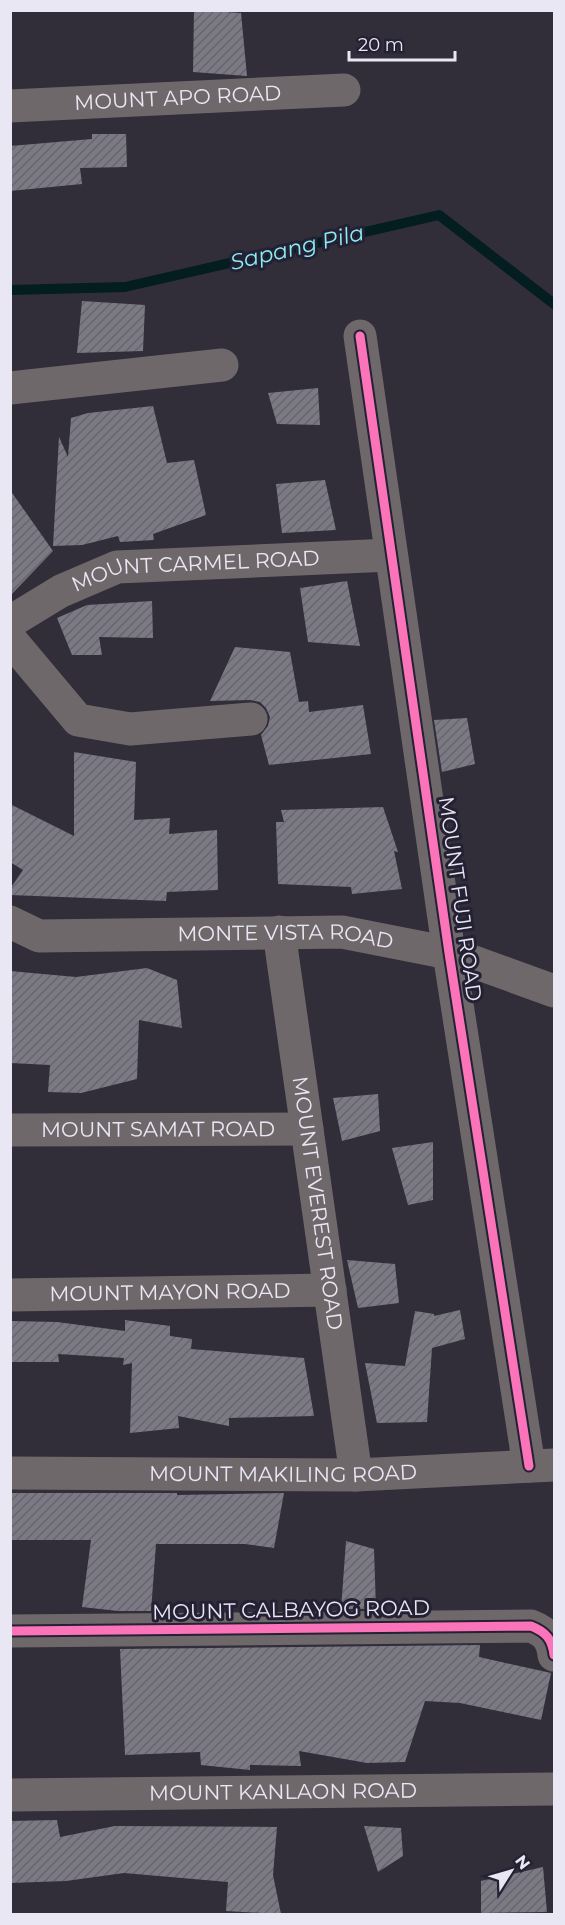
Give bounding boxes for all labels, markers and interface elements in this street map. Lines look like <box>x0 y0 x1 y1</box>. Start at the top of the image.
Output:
scale bar <box>349 24 456 62</box>
text: 20 m <box>358 34 404 56</box>
street label: MOUNT APO ROAD <box>74 80 282 115</box>
water label: Sapang Pila <box>228 219 367 276</box>
street label: MOUNT CARMEL ROAD <box>68 545 320 597</box>
street label: MOUNT FUJI ROAD <box>434 795 487 1003</box>
street label: MONTE VISTA ROAD <box>177 919 396 954</box>
street label: MOUNT EVEREST ROAD <box>288 1075 348 1332</box>
street label: MOUNT SAMAT ROAD <box>41 1116 275 1142</box>
street label: MOUNT MAYON ROAD <box>49 1278 291 1306</box>
street label: MOUNT MAKILING ROAD <box>149 1459 418 1487</box>
street label: MOUNT CALBAYOG ROAD <box>152 1595 430 1624</box>
street label: MOUNT KANLAON ROAD <box>149 1778 417 1805</box>
north arrow <box>481 1841 541 1901</box>
text: N <box>511 1851 534 1873</box>

